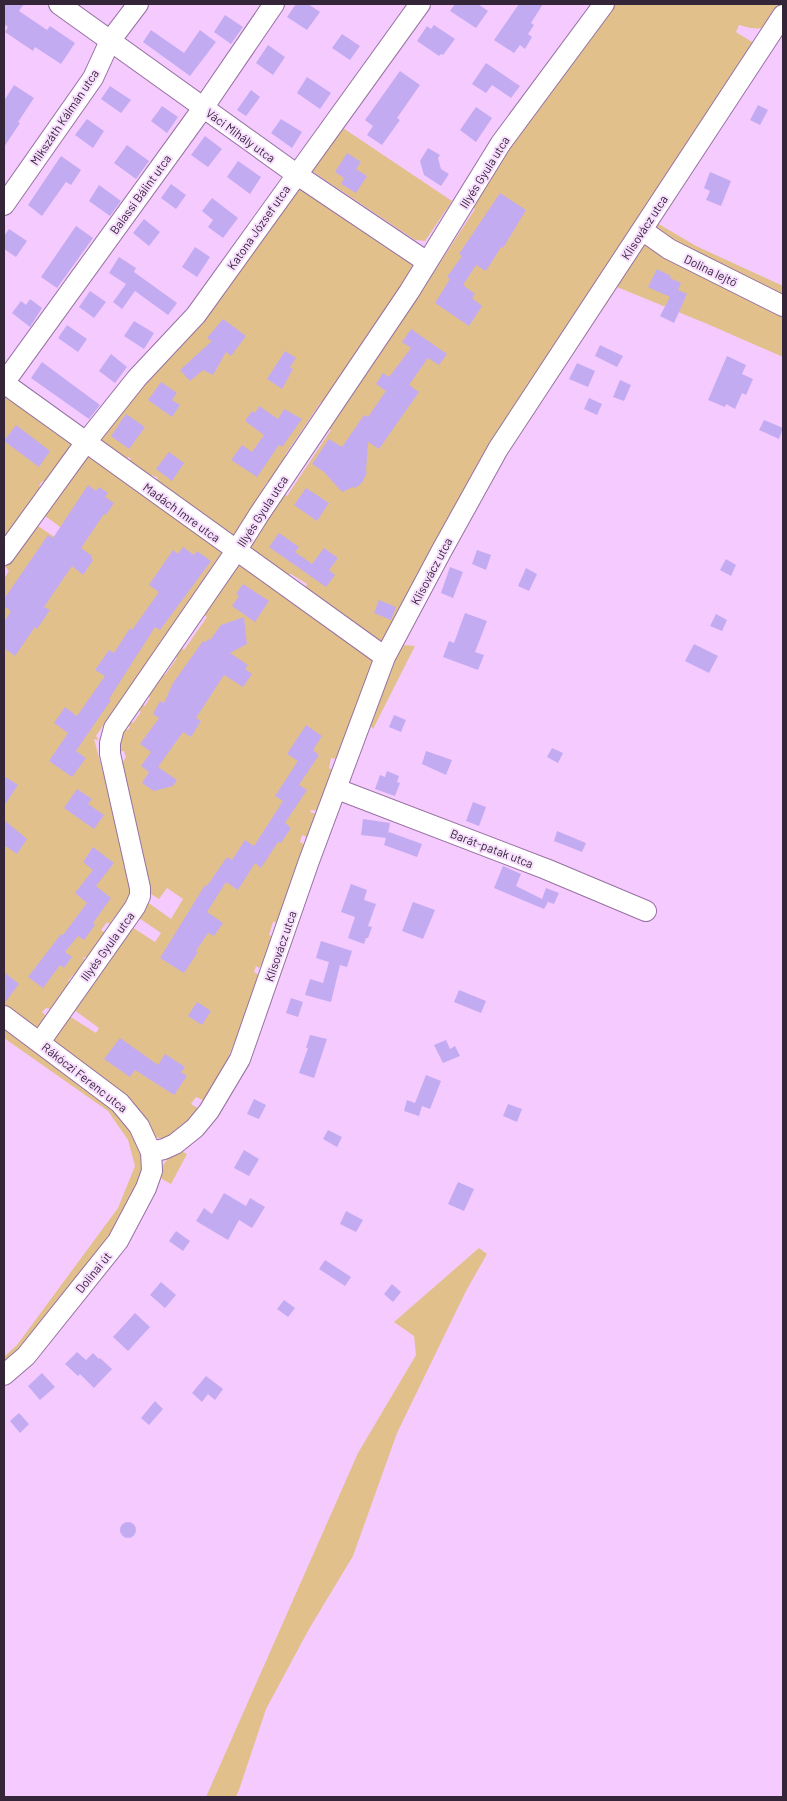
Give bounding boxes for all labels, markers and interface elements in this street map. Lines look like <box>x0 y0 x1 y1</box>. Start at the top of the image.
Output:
street label: Mikszáth Kálmán utca <box>27 67 101 167</box>
street label: Váci Mihály utca <box>204 105 278 165</box>
street label: Illyés Gyula utca <box>456 134 512 210</box>
street label: Balassi Bálint utca <box>106 151 174 237</box>
street label: Katona József utca <box>224 182 292 272</box>
street label: Klisovácz utca <box>618 192 670 262</box>
street label: Dolina lejtő <box>682 251 740 289</box>
street label: Illyés Gyula utca <box>234 473 290 549</box>
street label: Madách Imre utca <box>141 479 223 545</box>
street label: Klisovácz utca <box>407 535 455 607</box>
street label: Barát-patak utca <box>449 826 535 870</box>
street label: Illyés Gyula utca <box>77 909 137 983</box>
street label: Klisovácz utca <box>261 909 299 983</box>
street label: Rákóczi Ferenc utca <box>40 1039 130 1115</box>
street label: Dolinai út <box>72 1249 114 1295</box>

